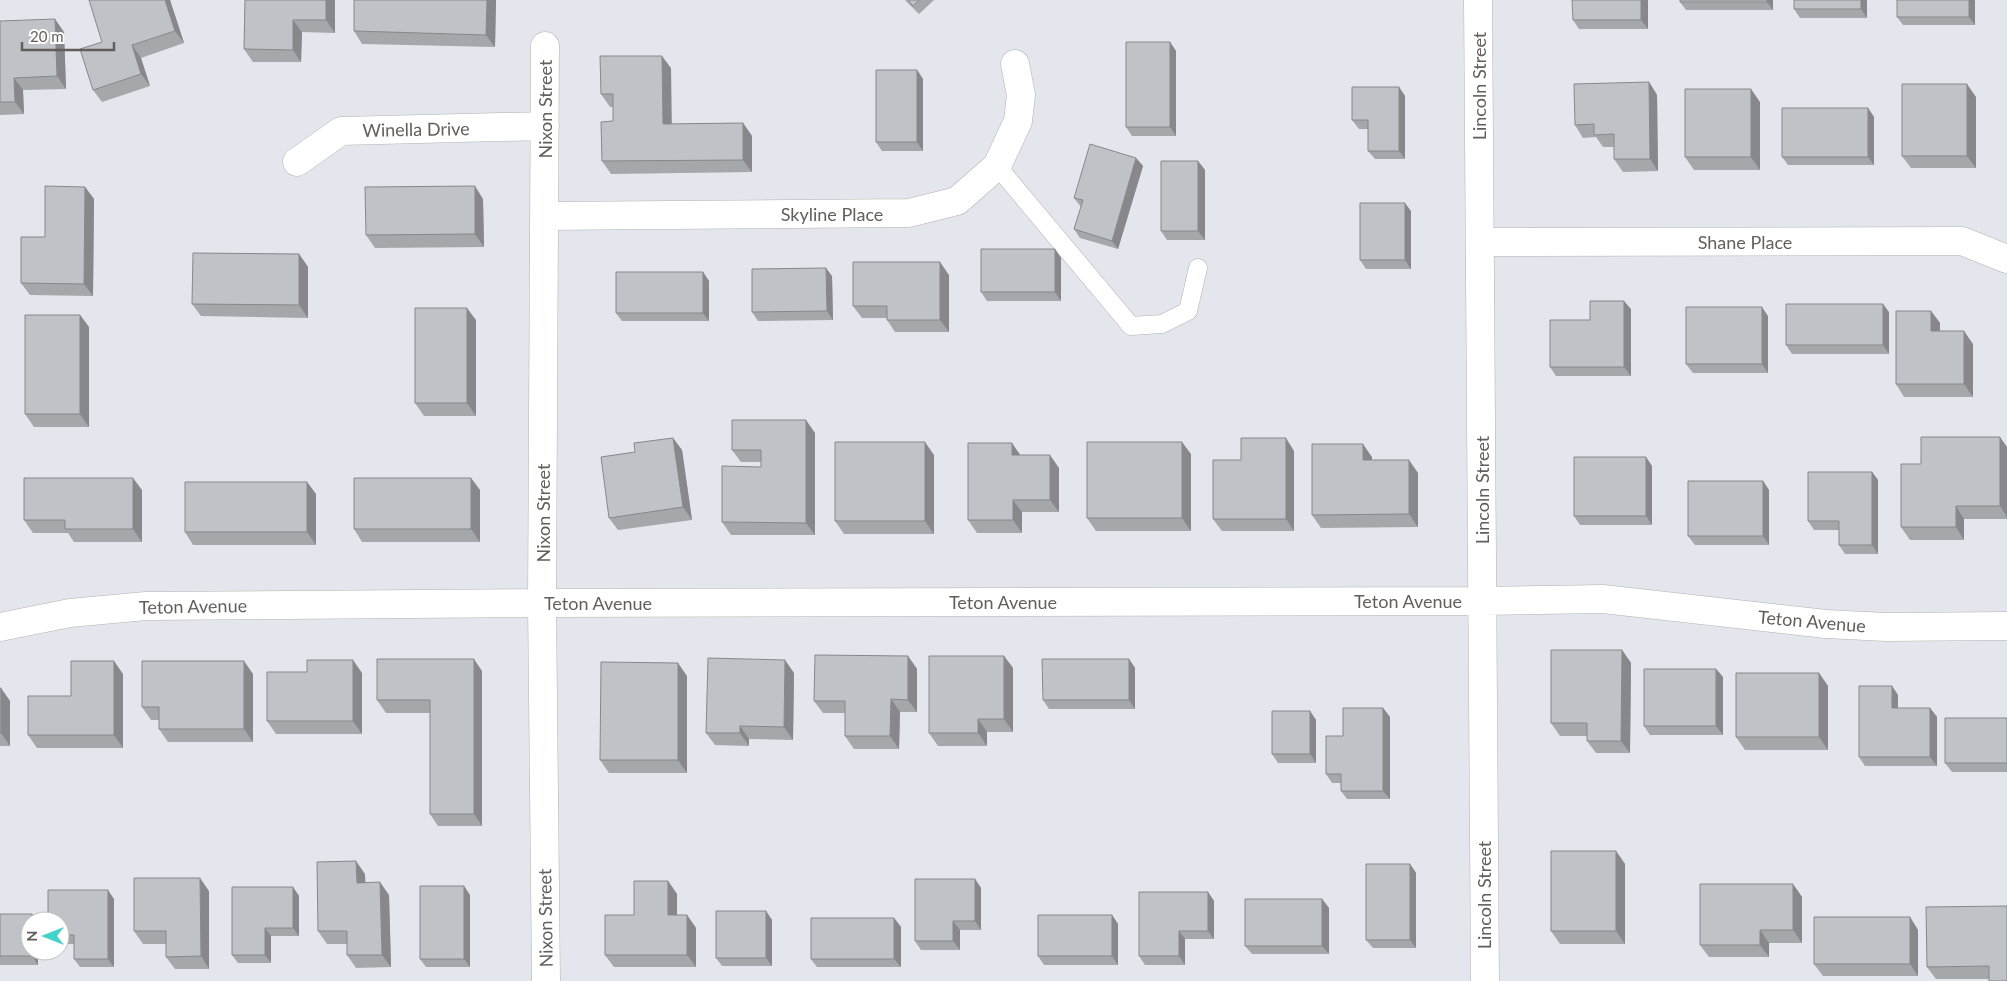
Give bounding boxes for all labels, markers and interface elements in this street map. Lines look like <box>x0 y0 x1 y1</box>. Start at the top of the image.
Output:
scale bar <box>22 20 115 52</box>
text: 20 m <box>30 27 64 45</box>
street label: Lincoln Street <box>1468 31 1490 140</box>
street label: Nixon Street <box>534 59 556 158</box>
street label: Winella Drive <box>362 117 470 141</box>
street label: Skyline Place <box>781 203 883 225</box>
street label: Shane Place <box>1698 231 1792 253</box>
street label: Lincoln Street <box>1471 435 1493 544</box>
street label: Nixon Street <box>532 463 554 562</box>
street label: Teton Avenue <box>1354 590 1462 612</box>
street label: Teton Avenue <box>949 591 1057 613</box>
street label: Teton Avenue <box>544 592 652 614</box>
street label: Teton Avenue <box>139 594 247 618</box>
street label: Teton Avenue <box>1757 605 1867 637</box>
street label: Lincoln Street <box>1473 840 1495 949</box>
street label: Nixon Street <box>533 868 557 968</box>
north arrow <box>20 911 70 961</box>
text: N <box>23 931 40 941</box>

